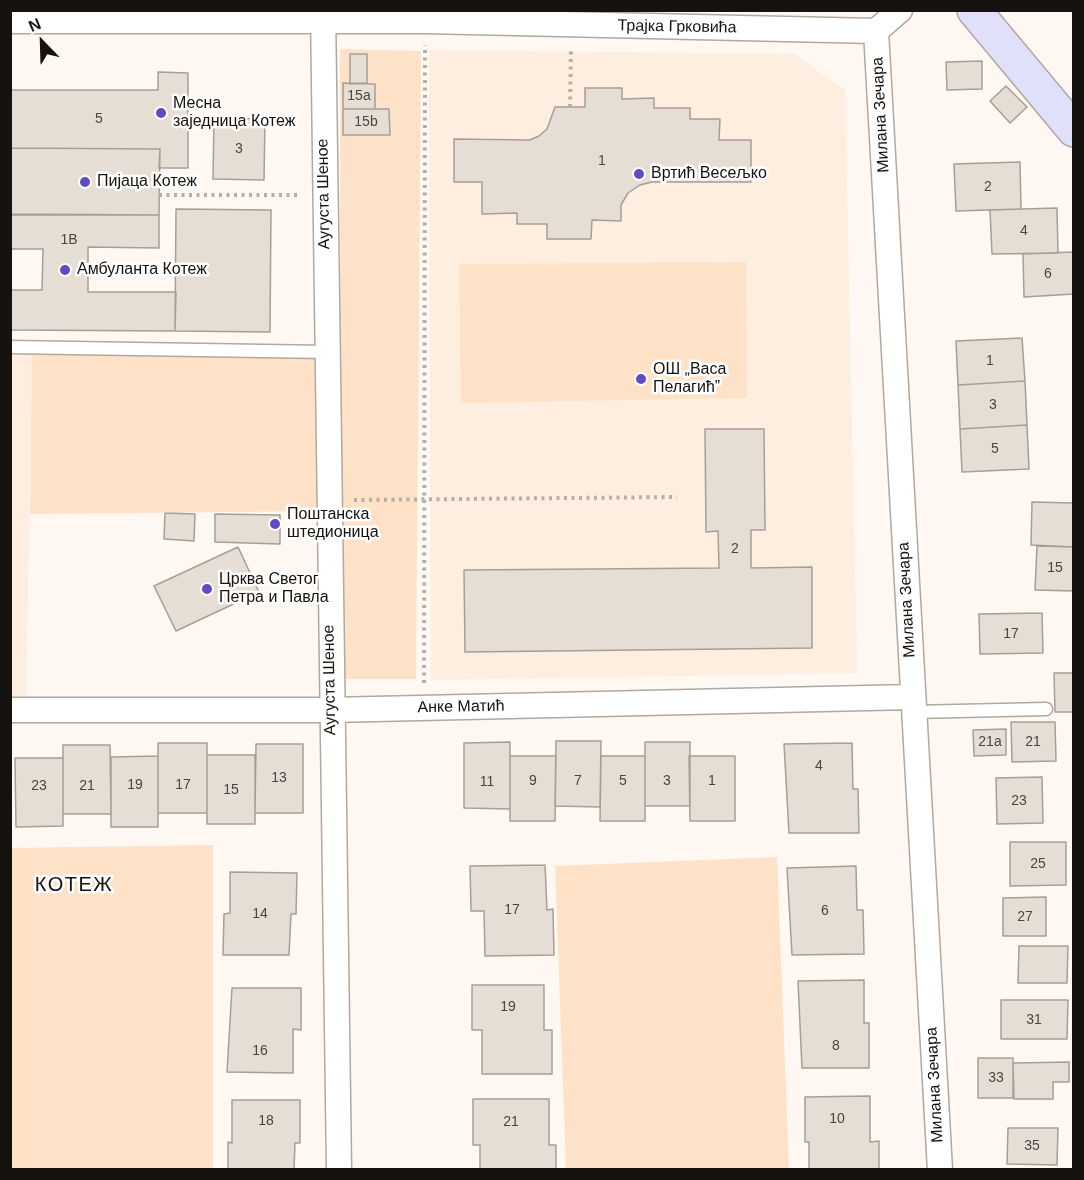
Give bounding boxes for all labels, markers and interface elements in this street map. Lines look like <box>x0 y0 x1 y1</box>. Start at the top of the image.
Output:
north arrow <box>12 12 72 72</box>
text: N <box>26 15 43 35</box>
street label: Трајка Грковића <box>617 16 737 38</box>
street label: Милана Зечара <box>868 57 894 173</box>
house number: 15a <box>347 88 371 104</box>
place label: Месна заједница Котеж <box>173 94 295 132</box>
marker: Месна заједница Котеж <box>154 106 168 120</box>
house number: 5 <box>95 111 103 127</box>
house number: 15b <box>354 114 378 130</box>
street label: Аугуста Шеное <box>313 138 335 250</box>
house number: 3 <box>235 141 243 157</box>
house number: 1 <box>598 153 606 169</box>
place label: Вртић Весељко <box>651 164 767 184</box>
marker: Вртић Весељко <box>632 167 646 181</box>
place label: Пијаца Котеж <box>97 172 197 192</box>
marker: Пијаца Котеж <box>78 175 92 189</box>
house number: 2 <box>984 179 992 195</box>
house number: 4 <box>1020 223 1028 239</box>
house number: 1B <box>60 232 78 248</box>
place label: Амбуланта Котеж <box>77 260 207 280</box>
marker: Амбуланта Котеж <box>58 263 72 277</box>
house number: 6 <box>1044 266 1052 282</box>
house number: 1 <box>986 353 994 369</box>
place label: ОШ „Васа Пелагић” <box>653 360 726 398</box>
marker: ОШ „Васа Пелагић” <box>634 372 648 386</box>
house number: 3 <box>989 397 997 413</box>
house number: 5 <box>991 441 999 457</box>
place label: Поштанска штедионица <box>287 505 379 543</box>
marker: Поштанска штедионица <box>268 517 282 531</box>
house number: 2 <box>731 541 739 557</box>
street label: Милана Зечара <box>894 542 920 658</box>
house number: 15 <box>1047 560 1063 576</box>
place label: Црква Светог Петра и Павла <box>219 570 329 608</box>
marker: Црква Светог Петра и Павла <box>200 582 214 596</box>
street label: Аугуста Шеное <box>319 624 341 736</box>
house number: 17 <box>1003 626 1019 642</box>
street label: Анке Матић <box>417 697 505 717</box>
house number: 21a <box>978 734 1002 750</box>
house number: 21 <box>1025 734 1041 750</box>
house number: 4 <box>815 758 823 774</box>
house number: 13 <box>271 770 287 786</box>
house number: 9 <box>529 773 537 789</box>
house number: 7 <box>574 773 582 789</box>
house number: 5 <box>619 773 627 789</box>
house number: 3 <box>663 773 671 789</box>
house number: 1 <box>708 773 716 789</box>
house number: 11 <box>480 774 494 790</box>
house number: 19 <box>127 777 143 793</box>
house number: 17 <box>175 777 191 793</box>
house number: 23 <box>31 778 47 794</box>
house number: 21 <box>79 778 95 794</box>
house number: 15 <box>223 782 239 798</box>
house number: 23 <box>1011 793 1027 809</box>
house number: 25 <box>1030 856 1046 872</box>
district label: КОТЕЖ <box>35 873 113 897</box>
house number: 17 <box>504 902 520 918</box>
house number: 6 <box>821 903 829 919</box>
house number: 14 <box>252 906 268 922</box>
house number: 27 <box>1017 909 1033 925</box>
house number: 19 <box>500 999 516 1015</box>
house number: 31 <box>1026 1012 1042 1028</box>
street label: Милана Зечара <box>922 1027 948 1143</box>
house number: 8 <box>832 1038 840 1054</box>
house number: 16 <box>252 1043 268 1059</box>
house number: 33 <box>988 1070 1004 1086</box>
house number: 10 <box>829 1111 845 1127</box>
house number: 18 <box>258 1113 274 1129</box>
house number: 21 <box>503 1114 519 1130</box>
house number: 35 <box>1024 1138 1040 1154</box>

